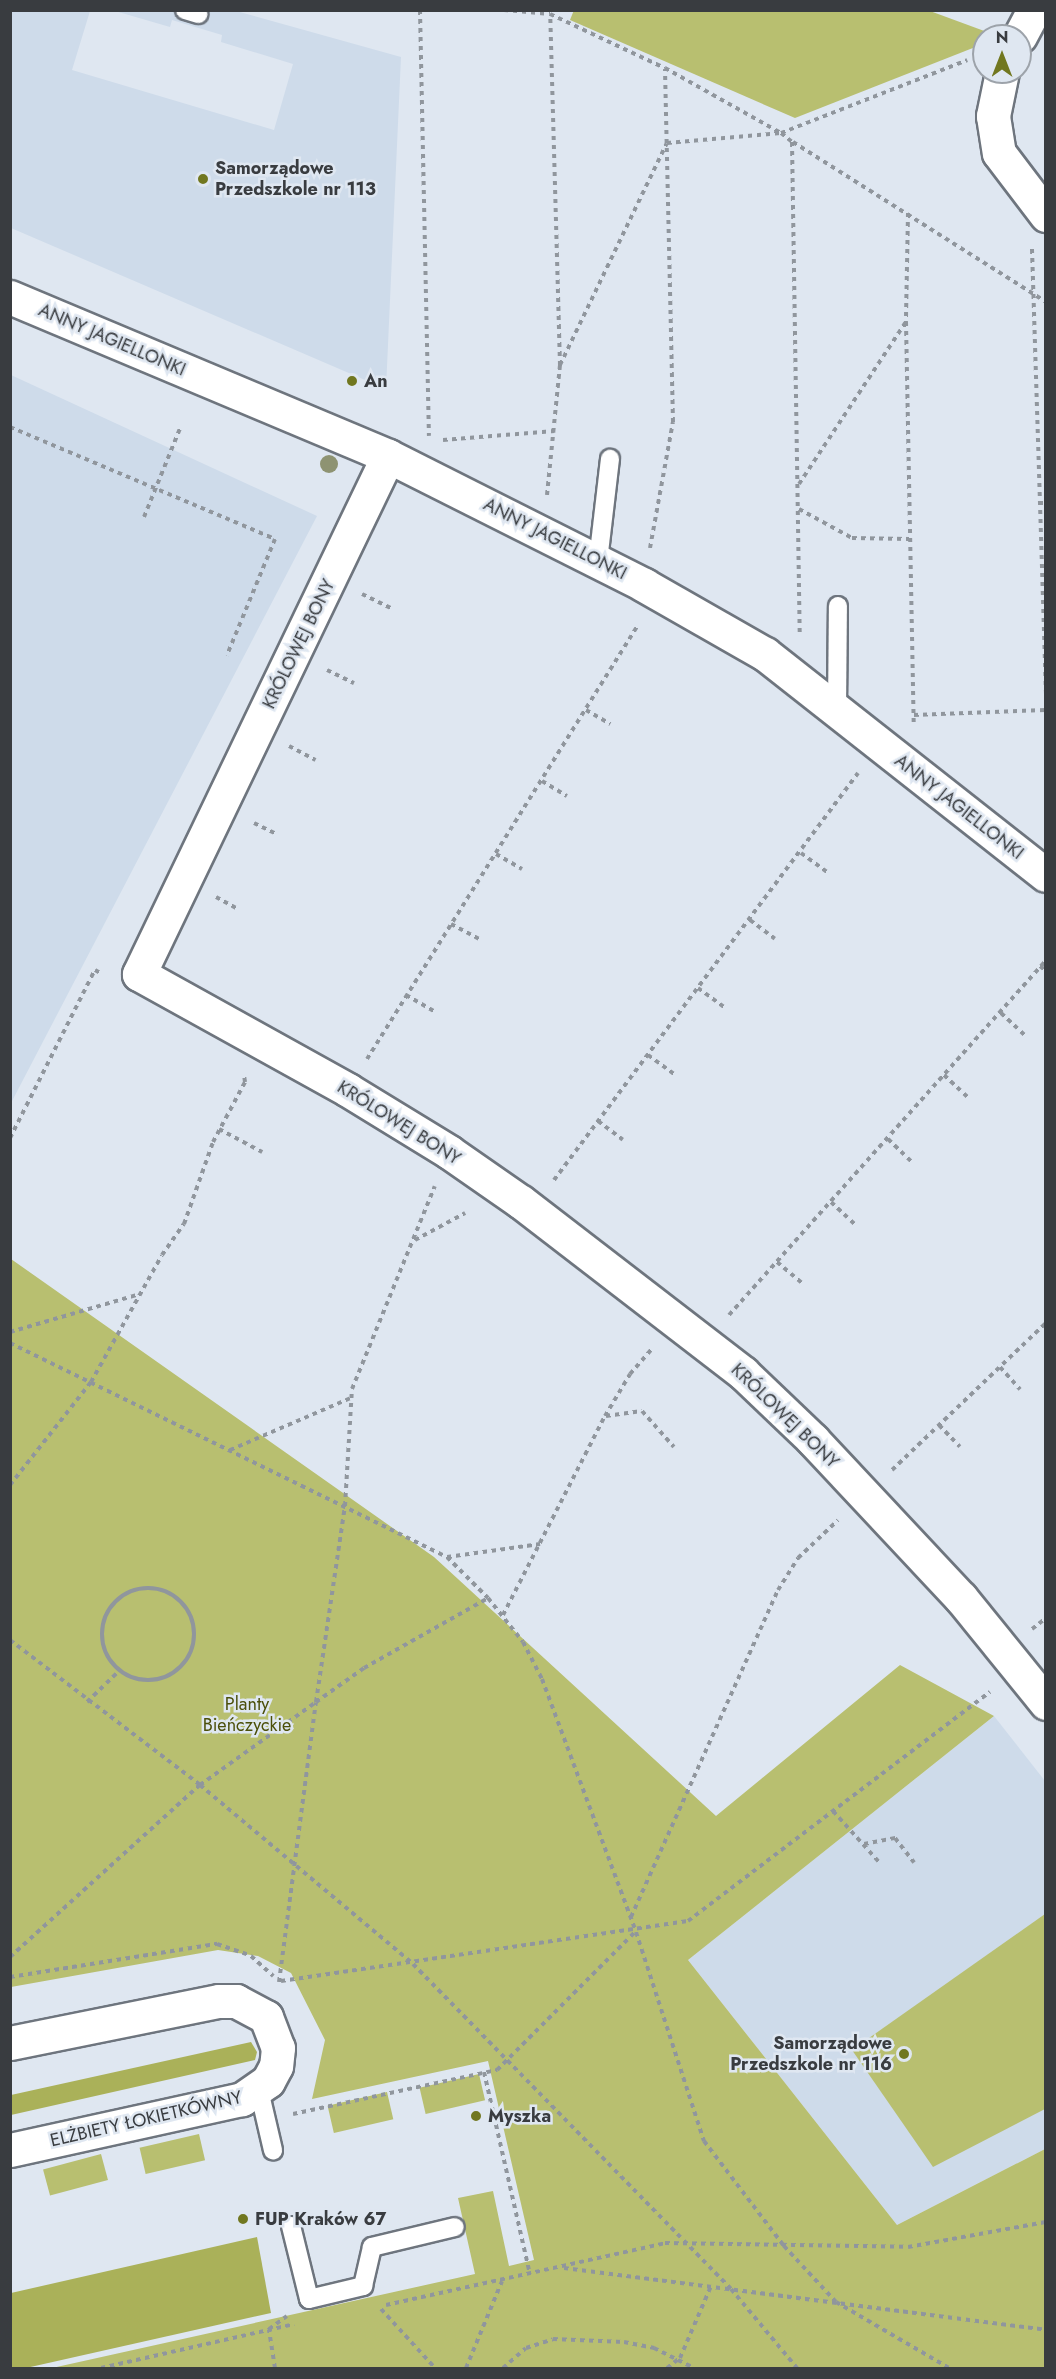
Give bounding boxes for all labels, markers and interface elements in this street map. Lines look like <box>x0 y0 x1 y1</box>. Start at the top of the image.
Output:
north arrow <box>972 24 1032 84</box>
text: N <box>996 26 1008 49</box>
place label: Samorządowe Przedszkole nr 113 <box>215 158 376 201</box>
marker: Samorządowe Przedszkole nr 113 <box>196 172 210 186</box>
street label: ANNY JAGIELLONKI <box>35 299 189 381</box>
place label: An <box>364 370 388 392</box>
marker: An <box>345 374 359 388</box>
street label: ANNY JAGIELLONKI <box>480 494 630 584</box>
street label: KRÓLOWEJ BONY <box>258 576 340 712</box>
street label: ANNY JAGIELLONKI <box>890 750 1028 864</box>
street label: KRÓLOWEJ BONY <box>333 1076 465 1170</box>
street label: KRÓLOWEJ BONY <box>727 1359 843 1473</box>
park label: Planty Bieńczyckie <box>203 1694 291 1736</box>
place label: Samorządowe Przedszkole nr 116 <box>730 2033 892 2076</box>
marker: Samorządowe Przedszkole nr 116 <box>897 2047 911 2061</box>
street label: ELŻBIETY ŁOKIETKÓWNY <box>48 2086 244 2152</box>
place label: Myszka <box>488 2105 551 2127</box>
marker: Myszka <box>469 2109 483 2123</box>
place label: FUP Kraków 67 <box>255 2208 386 2230</box>
marker: FUP Kraków 67 <box>236 2212 250 2226</box>

